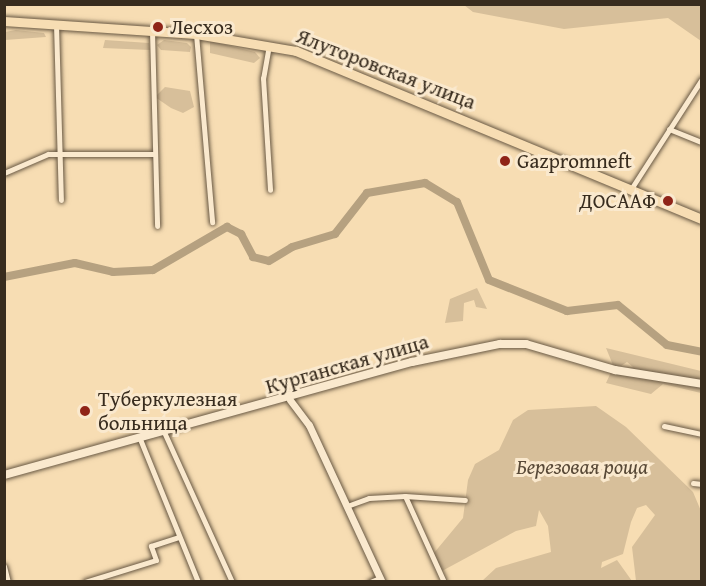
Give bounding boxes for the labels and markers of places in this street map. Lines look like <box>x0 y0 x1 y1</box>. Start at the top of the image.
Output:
place label: Лесхоз <box>170 14 233 40</box>
marker: Лесхоз <box>151 20 165 34</box>
place label: Gazpromneft <box>517 148 632 174</box>
marker: Gazpromneft <box>498 154 512 168</box>
place label: ДОСААФ <box>579 188 656 214</box>
marker: ДОСААФ <box>661 194 675 208</box>
place label: Туберкулезная больница <box>98 386 237 436</box>
marker: Туберкулезная больница <box>76 402 94 420</box>

